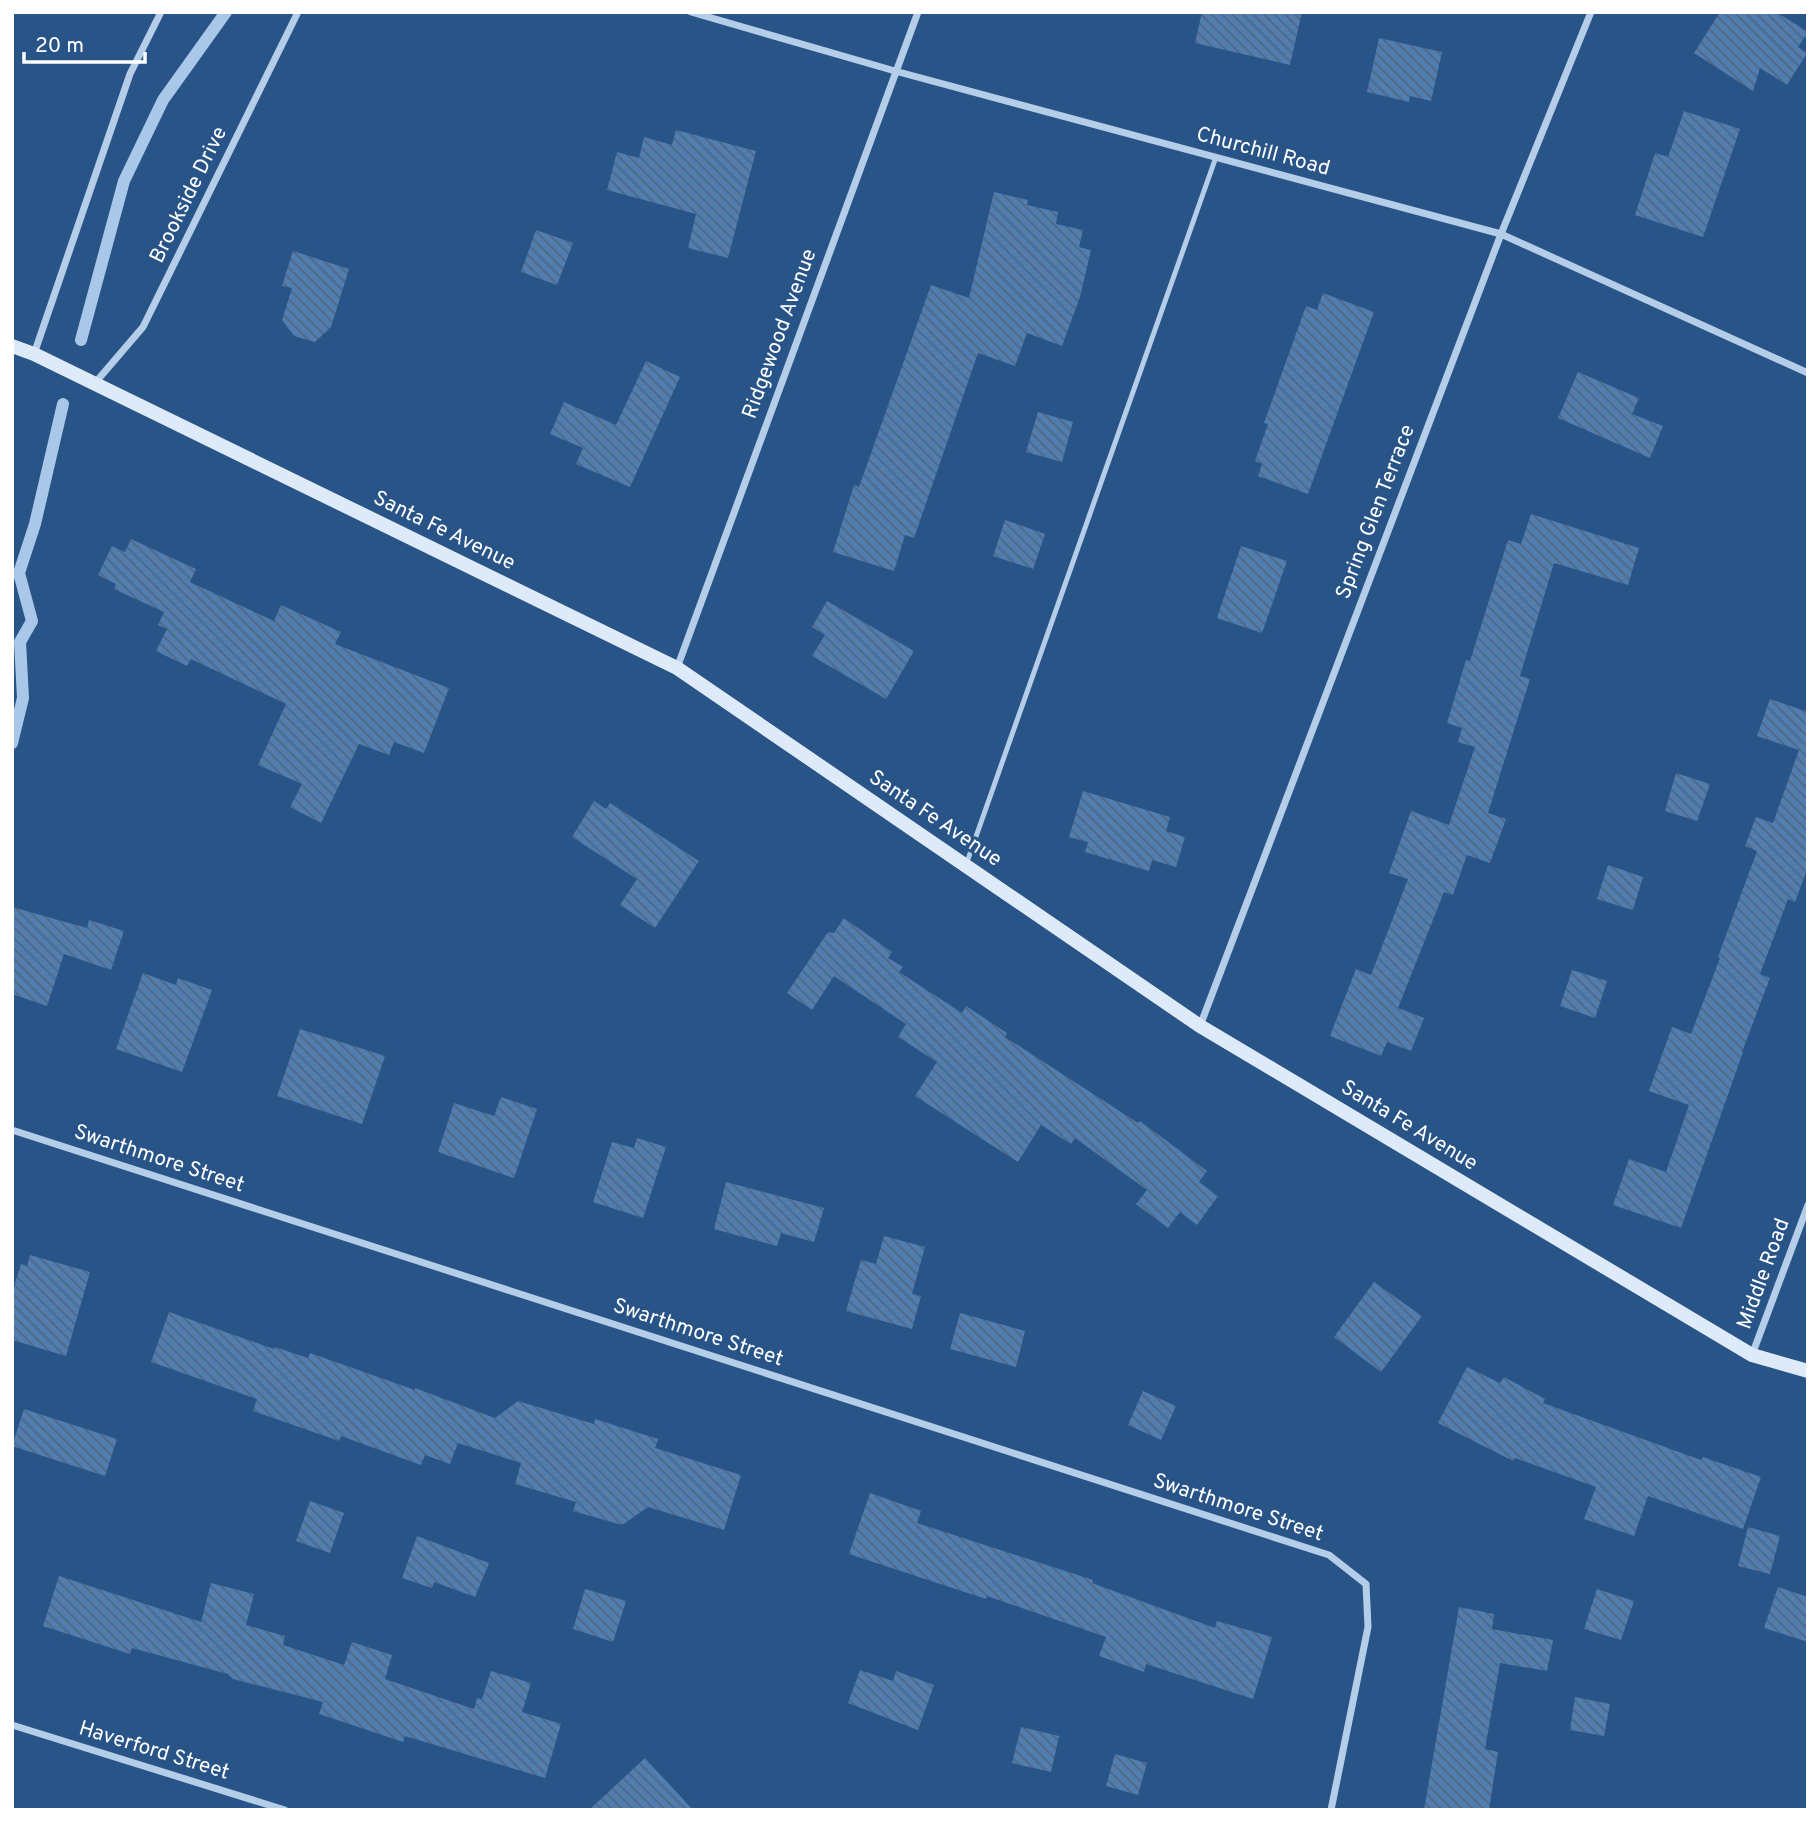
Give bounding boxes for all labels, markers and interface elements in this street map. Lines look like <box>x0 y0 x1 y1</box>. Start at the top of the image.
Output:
scale bar <box>24 21 145 65</box>
text: 20 m <box>35 33 84 60</box>
street label: Churchill Road <box>1193 121 1333 183</box>
street label: Brookside Drive <box>144 122 234 268</box>
street label: Ridgewood Avenue <box>737 245 823 423</box>
street label: Spring Glen Terrace <box>1330 421 1422 603</box>
street label: Santa Fe Avenue <box>368 485 520 577</box>
street label: Santa Fe Avenue <box>863 765 1007 873</box>
street label: Santa Fe Avenue <box>1336 1075 1482 1177</box>
street label: Swarthmore Street <box>70 1119 248 1199</box>
street label: Middle Road <box>1731 1215 1797 1333</box>
street label: Swarthmore Street <box>609 1293 787 1373</box>
street label: Swarthmore Street <box>1149 1468 1327 1548</box>
street label: Haverford Street <box>76 1715 232 1787</box>

